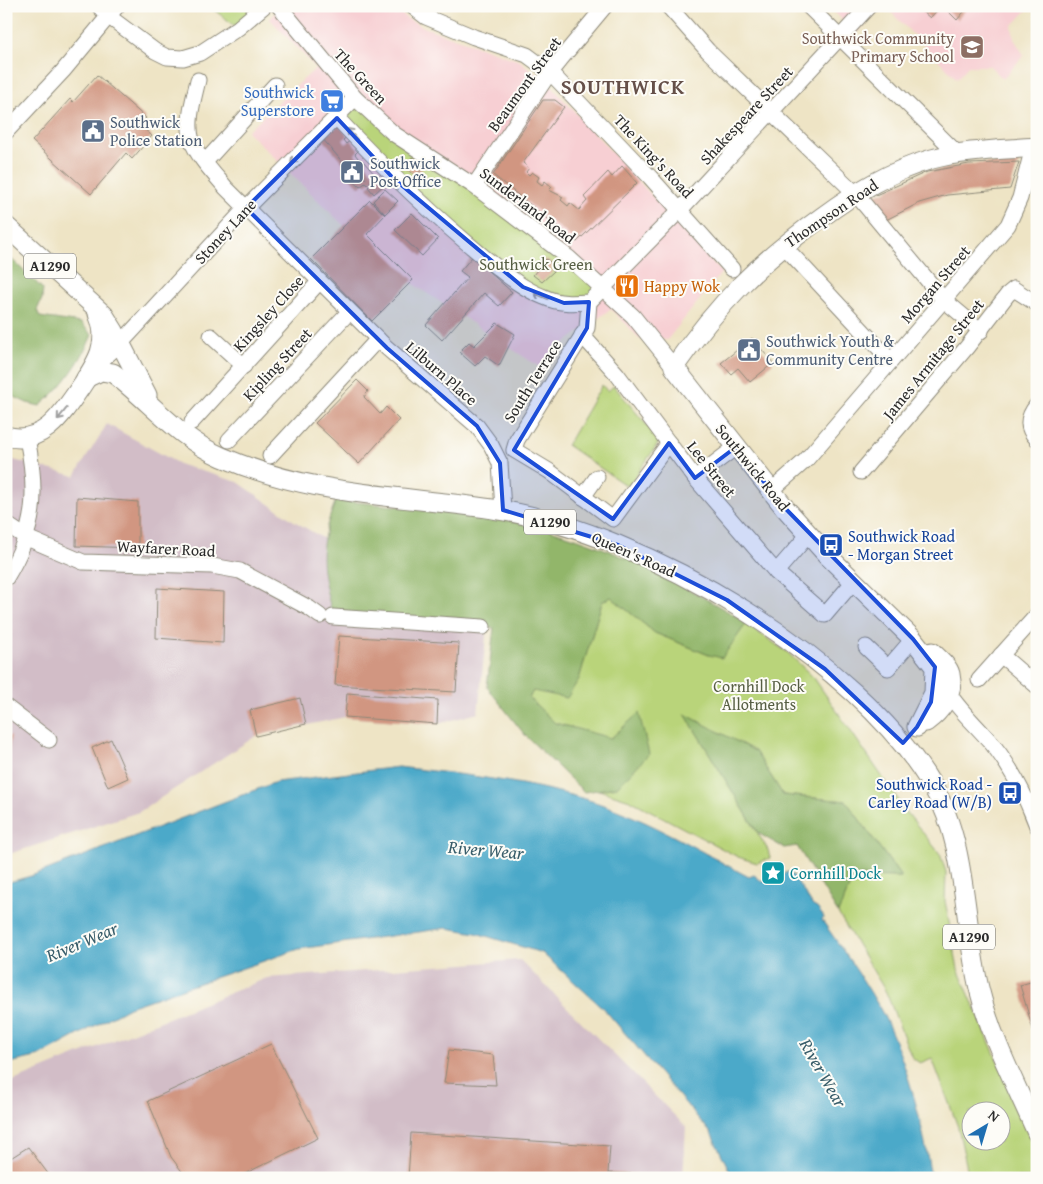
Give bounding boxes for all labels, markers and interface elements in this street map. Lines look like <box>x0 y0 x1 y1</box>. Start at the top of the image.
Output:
place label: Southwick Community Primary School <box>802 26 955 68</box>
street label: Beaumont Street <box>481 31 567 137</box>
school or university icon: Southwick Community Primary School <box>959 34 985 60</box>
street label: The Green <box>329 43 393 109</box>
street label: Shakespeare Street <box>694 60 799 170</box>
district label: SOUTHWICK <box>561 71 685 102</box>
place label: Southwick Superstore <box>241 80 315 122</box>
supermarket icon: Southwick Superstore <box>319 88 345 114</box>
street label: The King's Road <box>609 109 700 204</box>
place label: Southwick Police Station <box>110 110 202 152</box>
public building icon: Southwick Police Station <box>80 118 106 144</box>
one-way arrow <box>346 128 358 141</box>
place label: Southwick Post Office <box>370 151 441 193</box>
one-way arrow <box>290 152 303 164</box>
public building icon: Southwick Post Office <box>339 159 365 185</box>
street label: Sunderland Road <box>475 161 581 249</box>
street label: Thompson Road <box>779 173 883 253</box>
street label: Stoney Lane <box>188 193 262 269</box>
street label: Morgan Street <box>894 239 976 328</box>
park label: Southwick Green <box>479 252 593 276</box>
road number: A1290 <box>24 254 76 278</box>
street label: Kingsley Close <box>227 269 309 357</box>
restaurant icon: Happy Wok <box>614 273 640 299</box>
place label: Happy Wok <box>644 274 721 298</box>
one-way arrow <box>534 290 549 300</box>
street label: James Armitage Street <box>875 293 990 426</box>
street label: Kipling Street <box>237 322 318 406</box>
place label: Southwick Youth & Community Centre <box>766 329 894 371</box>
street label: Lilburn Place <box>401 335 483 411</box>
street label: South Terrace <box>497 335 567 427</box>
public building icon: Southwick Youth & Community Centre <box>736 337 762 363</box>
one-way arrow <box>56 407 67 420</box>
street label: Southwick Road <box>710 418 796 517</box>
street label: Lee Street <box>682 435 743 503</box>
road number: A1290 <box>524 510 576 534</box>
place label: Southwick Road - Morgan Street <box>848 524 956 566</box>
street label: Queen's Road <box>588 525 680 583</box>
bus stop icon: Southwick Road - Morgan Street <box>818 532 844 558</box>
street label: Wayfarer Road <box>116 533 216 563</box>
park label: Cornhill Dock Allotments <box>713 674 806 716</box>
place label: Southwick Road - Carley Road (W/B) <box>868 772 993 814</box>
bus stop icon: Southwick Road - Carley Road (W/B) <box>997 780 1023 806</box>
water label: River Wear <box>446 833 526 866</box>
place icon: Cornhill Dock <box>760 860 786 886</box>
place label: Cornhill Dock <box>790 861 882 885</box>
water label: River Wear <box>41 914 123 969</box>
road number: A1290 <box>943 924 995 950</box>
water label: River Wear <box>792 1032 855 1113</box>
north arrow <box>960 1102 1010 1152</box>
text: N <box>984 1105 1004 1127</box>

